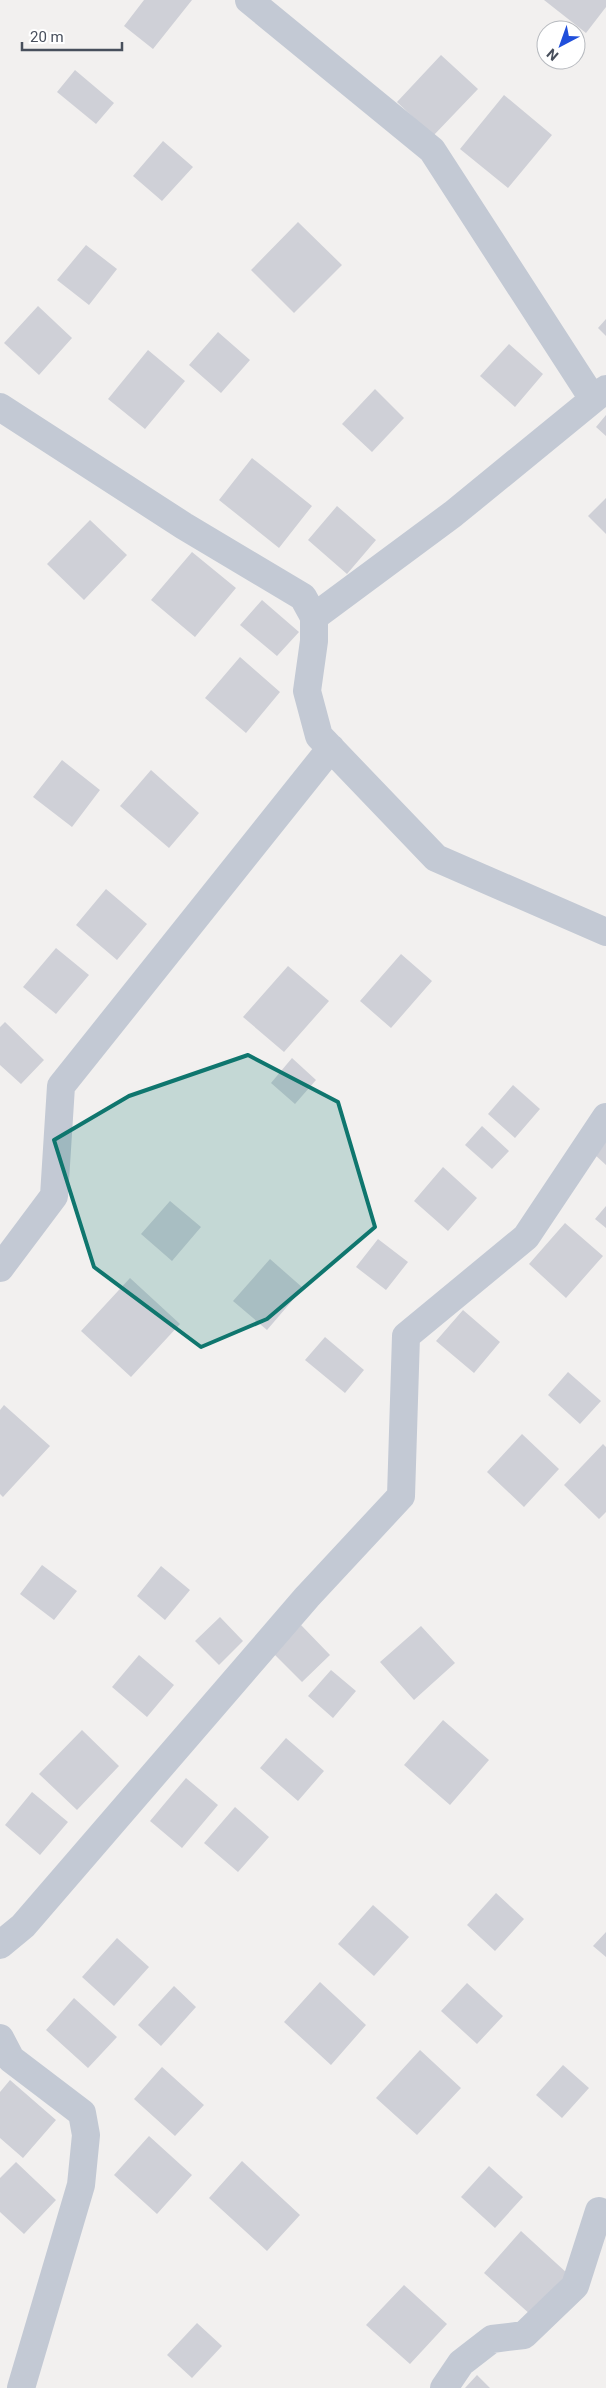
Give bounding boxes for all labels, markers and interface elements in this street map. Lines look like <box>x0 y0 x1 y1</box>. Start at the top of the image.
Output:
scale bar <box>22 20 122 52</box>
north arrow <box>536 20 586 70</box>
text: 20 m <box>30 28 64 46</box>
text: N <box>543 46 561 64</box>

